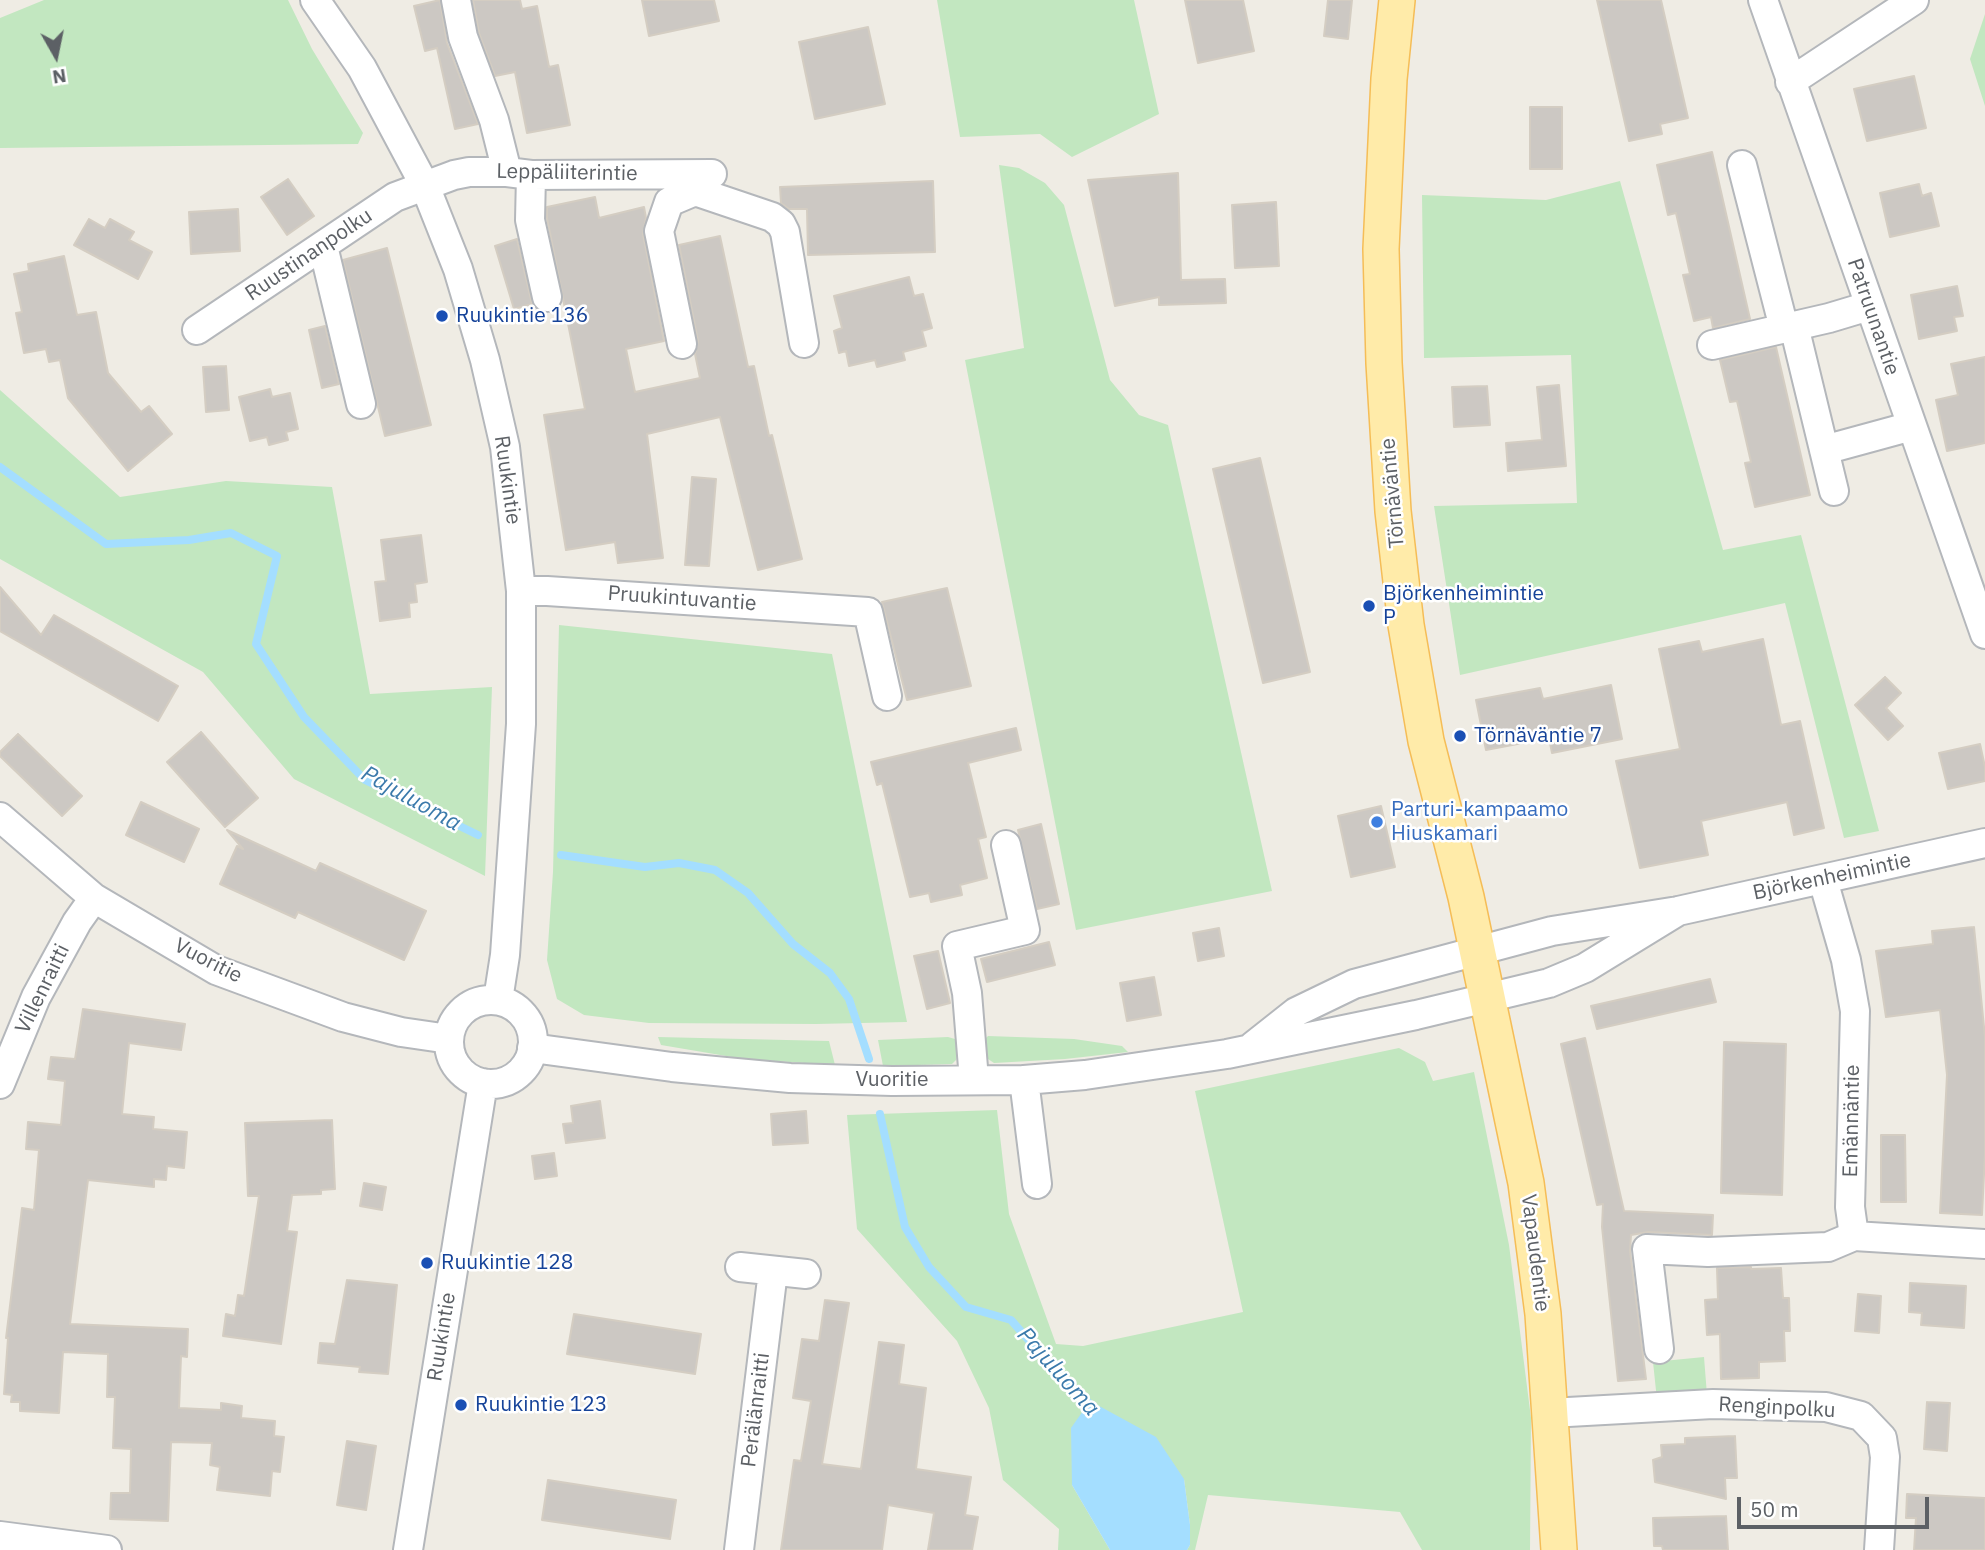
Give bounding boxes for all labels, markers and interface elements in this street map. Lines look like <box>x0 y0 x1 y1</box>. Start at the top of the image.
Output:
north arrow <box>21 21 91 91</box>
text: N <box>51 64 68 90</box>
street label: Leppäliiterintie <box>496 159 638 187</box>
street label: Ruustinanpolku <box>241 203 377 307</box>
street label: Patruunantie <box>1841 255 1905 379</box>
place label: Ruukintie 136 <box>456 303 588 329</box>
marker: Ruukintie 136 <box>434 308 450 324</box>
street label: Ruukintie <box>488 434 526 526</box>
street label: Törnäväntie <box>1376 437 1410 549</box>
street label: Pruukintuvantie <box>607 581 757 617</box>
place label: Björkenheimintie P <box>1383 581 1544 631</box>
marker: Björkenheimintie P <box>1361 598 1377 614</box>
place label: Törnäväntie 7 <box>1474 723 1602 749</box>
marker: Törnäväntie 7 <box>1452 728 1468 744</box>
water label: Pajuluoma <box>356 760 466 838</box>
place label: Parturi-kampaamo Hiuskamari <box>1391 797 1568 847</box>
marker: Parturi-kampaamo Hiuskamari <box>1369 814 1385 830</box>
street label: Björkenheimintie <box>1751 848 1913 906</box>
street label: Vuoritie <box>170 933 246 989</box>
street label: Villenraitti <box>10 940 76 1038</box>
street label: Emännäntie <box>1838 1064 1866 1178</box>
street label: Vuoritie <box>855 1067 929 1093</box>
street label: Vapaudentie <box>1515 1193 1555 1313</box>
place label: Ruukintie 128 <box>441 1250 573 1276</box>
marker: Ruukintie 128 <box>419 1255 435 1271</box>
street label: Ruukintie <box>423 1291 461 1383</box>
water label: Pajuluoma <box>1011 1322 1105 1422</box>
street label: Perälänraitti <box>736 1351 776 1469</box>
place label: Ruukintie 123 <box>475 1392 607 1418</box>
street label: Renginpolku <box>1718 1392 1836 1424</box>
marker: Ruukintie 123 <box>453 1397 469 1413</box>
scale bar <box>1740 1484 1932 1528</box>
text: 50 m <box>1750 1495 1799 1523</box>

